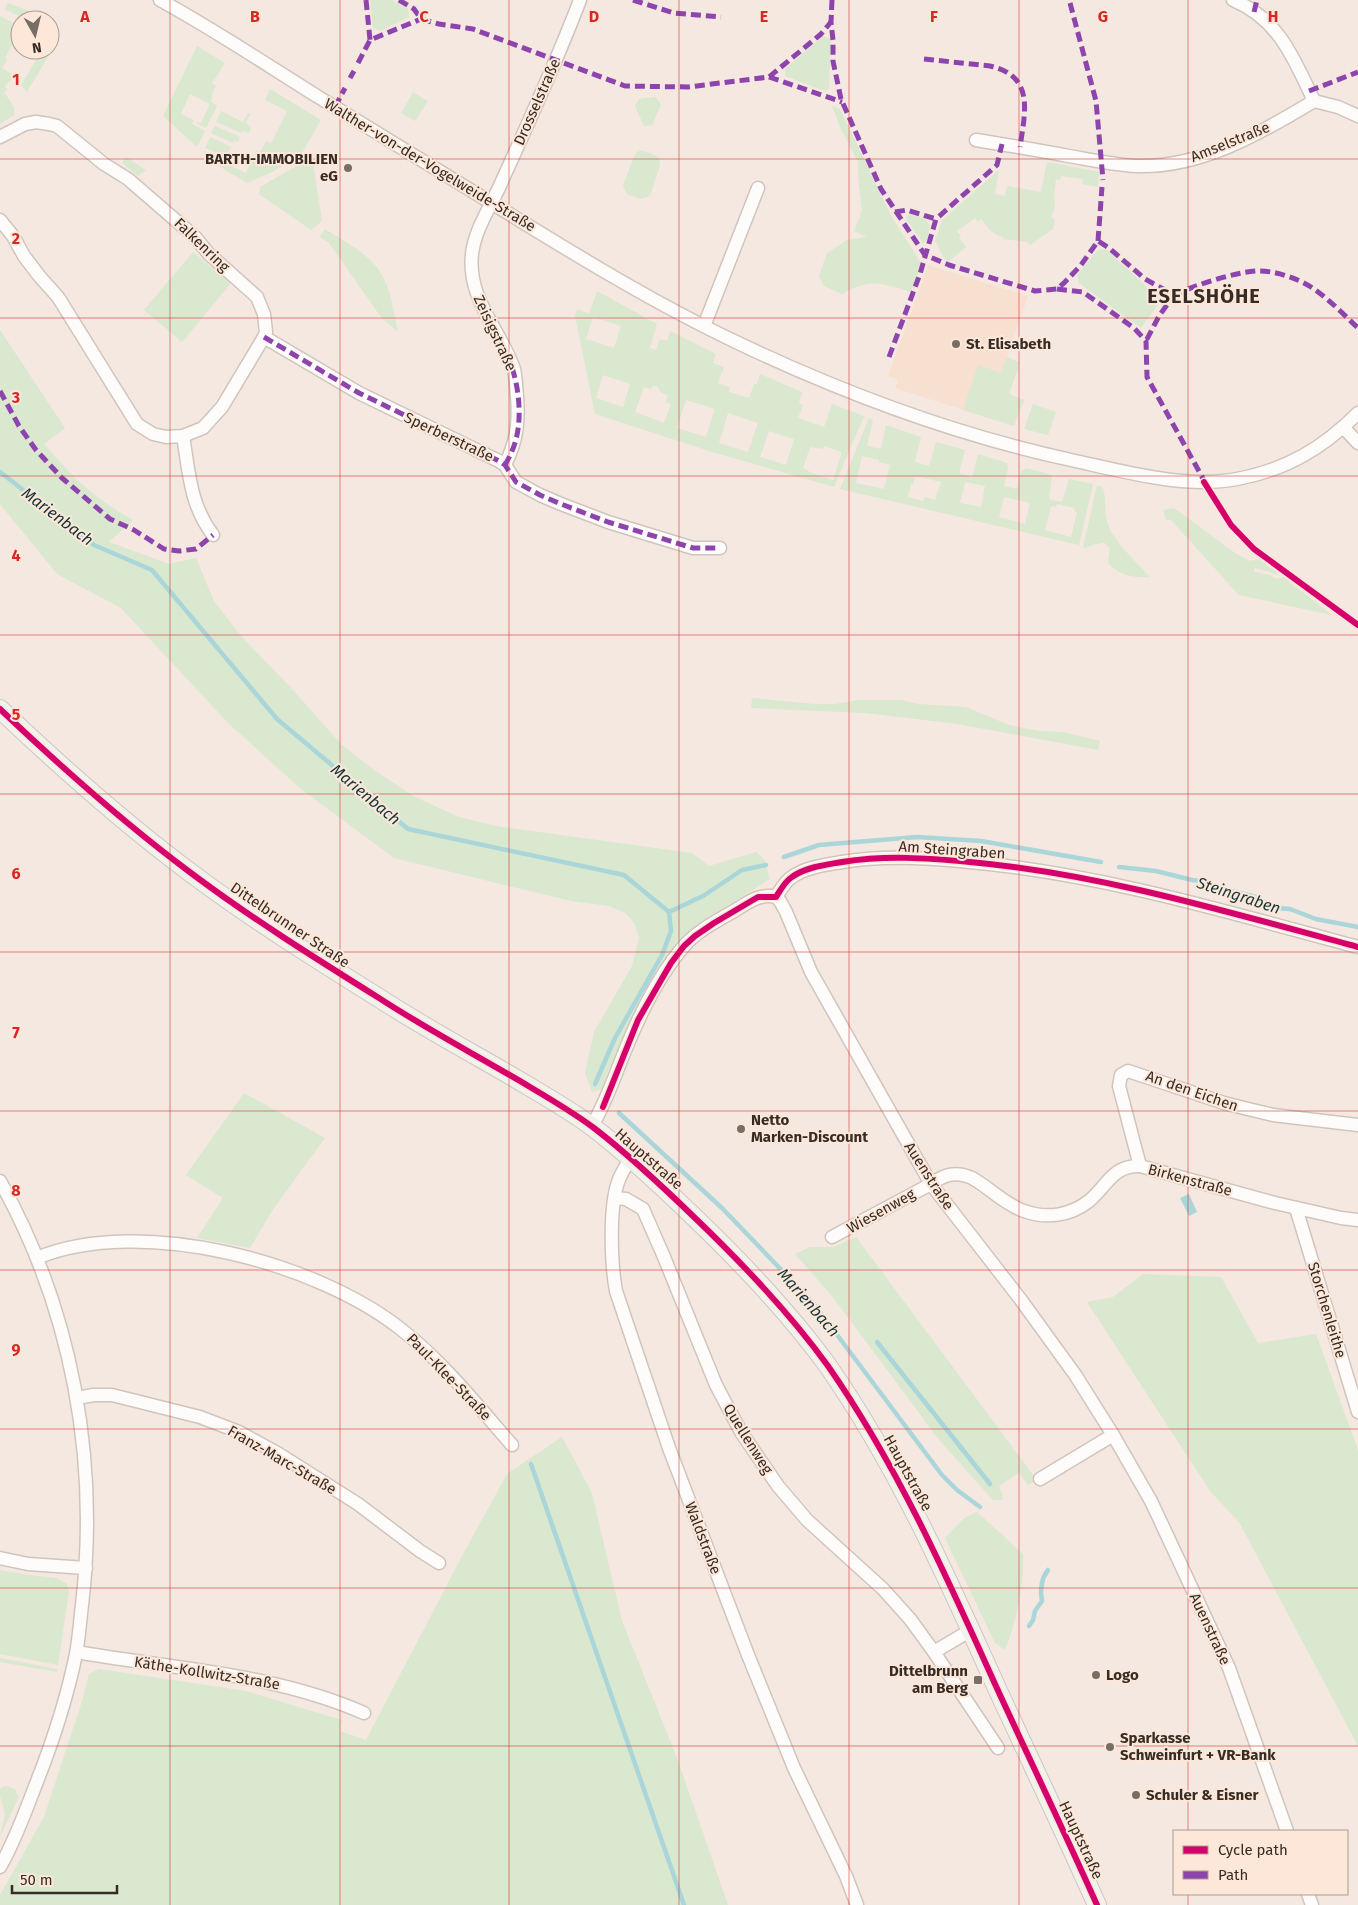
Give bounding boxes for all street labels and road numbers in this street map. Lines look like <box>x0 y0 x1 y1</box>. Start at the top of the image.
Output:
street label: Drosselstraße <box>510 56 564 148</box>
street label: Walther-von-der-Vogelweide-Straße <box>321 95 539 235</box>
street label: Amselstraße <box>1188 118 1272 166</box>
street label: Falkenring <box>171 214 234 276</box>
street label: Zeisigstraße <box>470 292 520 374</box>
street label: Sperberstraße <box>401 408 497 466</box>
street label: Am Steingraben <box>898 837 1006 863</box>
street label: Dittelbrunner Straße <box>227 878 353 972</box>
street label: An den Eichen <box>1143 1067 1241 1115</box>
street label: Hauptstraße <box>611 1125 687 1193</box>
street label: Auenstraße <box>900 1139 958 1213</box>
street label: Birkenstraße <box>1146 1160 1234 1200</box>
street label: Wiesenweg <box>844 1185 919 1237</box>
street label: Storchenleithe <box>1304 1260 1350 1360</box>
street label: Paul-Klee-Straße <box>403 1330 495 1424</box>
street label: Quellenweg <box>719 1400 777 1478</box>
street label: Franz-Marc-Straße <box>225 1422 339 1498</box>
street label: Hauptstraße <box>880 1432 936 1514</box>
street label: Waldstraße <box>681 1499 725 1577</box>
street label: Auenstraße <box>1186 1590 1234 1668</box>
street label: Käthe-Kollwitz-Straße <box>133 1653 281 1693</box>
street label: Hauptstraße <box>1055 1798 1107 1882</box>

